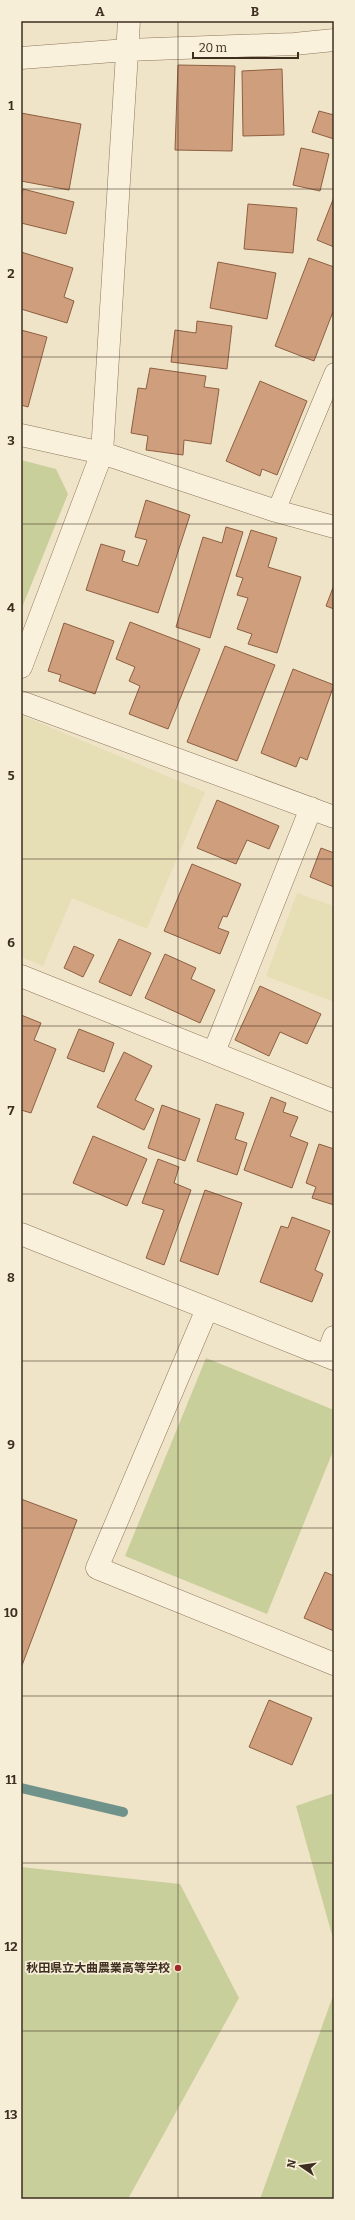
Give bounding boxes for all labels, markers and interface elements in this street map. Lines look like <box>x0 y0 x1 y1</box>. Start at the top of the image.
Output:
text: A <box>95 4 105 19</box>
text: B <box>251 4 259 19</box>
scale bar <box>193 34 298 60</box>
text: 20 m <box>199 41 228 55</box>
text: 1 <box>8 98 14 113</box>
text: 2 <box>7 266 15 281</box>
text: 3 <box>7 433 15 448</box>
text: 4 <box>7 600 15 615</box>
text: 5 <box>7 768 15 783</box>
text: 6 <box>7 935 15 950</box>
text: 7 <box>8 1103 15 1118</box>
text: 8 <box>7 1270 15 1285</box>
text: 9 <box>7 1437 15 1452</box>
text: 10 <box>4 1605 18 1620</box>
text: 11 <box>5 1772 17 1787</box>
text: 12 <box>5 1939 17 1954</box>
place label: 秋田県立大曲農業高等学校 <box>26 1961 170 1975</box>
marker: 秋田県立大曲農業高等学校 <box>173 1963 183 1973</box>
text: 13 <box>4 2107 18 2122</box>
north arrow <box>281 2146 321 2186</box>
text: N <box>284 2158 299 2169</box>

